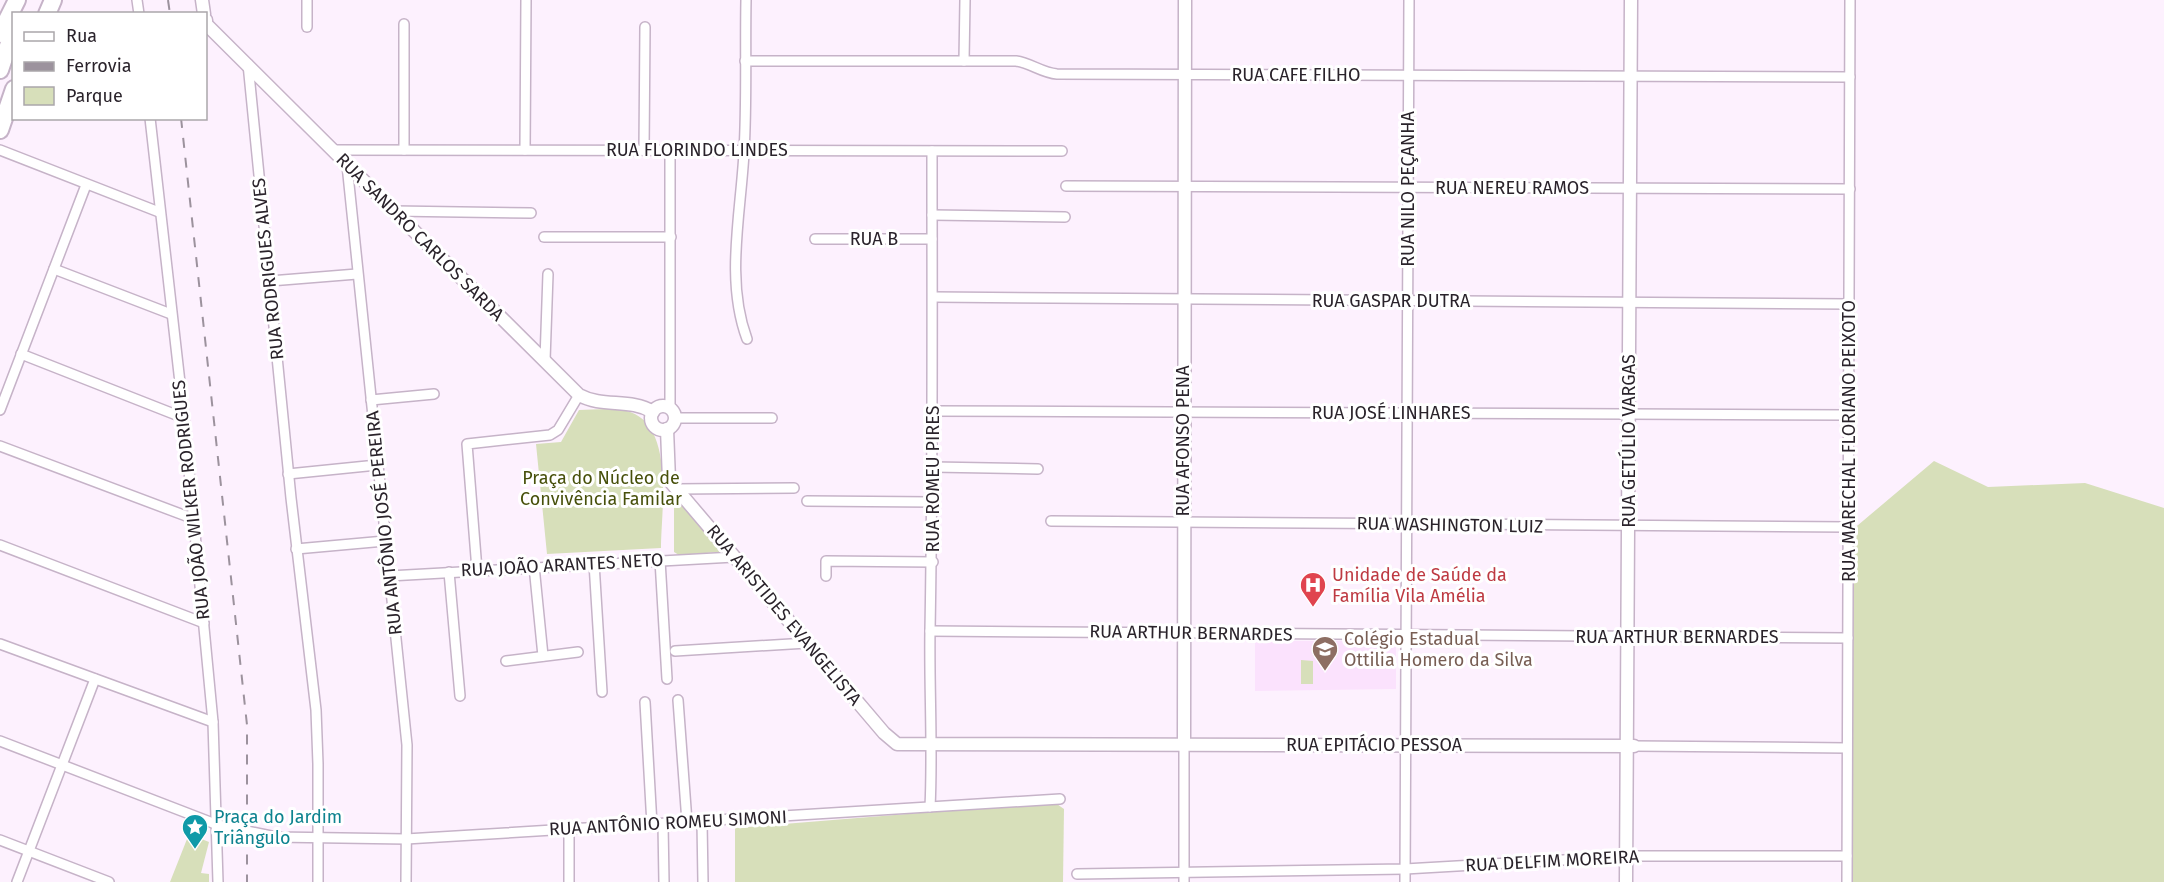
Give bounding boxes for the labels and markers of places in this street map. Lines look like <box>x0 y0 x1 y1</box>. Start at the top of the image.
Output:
place label: Unidade de Saúde da Família Vila Amélia <box>1332 564 1507 607</box>
hospital icon: Unidade de Saúde da Família Vila Amélia <box>1298 570 1328 608</box>
place label: Colégio Estadual Ottilia Homero da Silva <box>1344 628 1533 671</box>
school or university icon: Colégio Estadual Ottilia Homero da Silva <box>1310 634 1340 672</box>
place label: Praça do Jardim Triângulo <box>214 806 342 849</box>
place icon: Praça do Jardim Triângulo <box>180 812 210 850</box>

